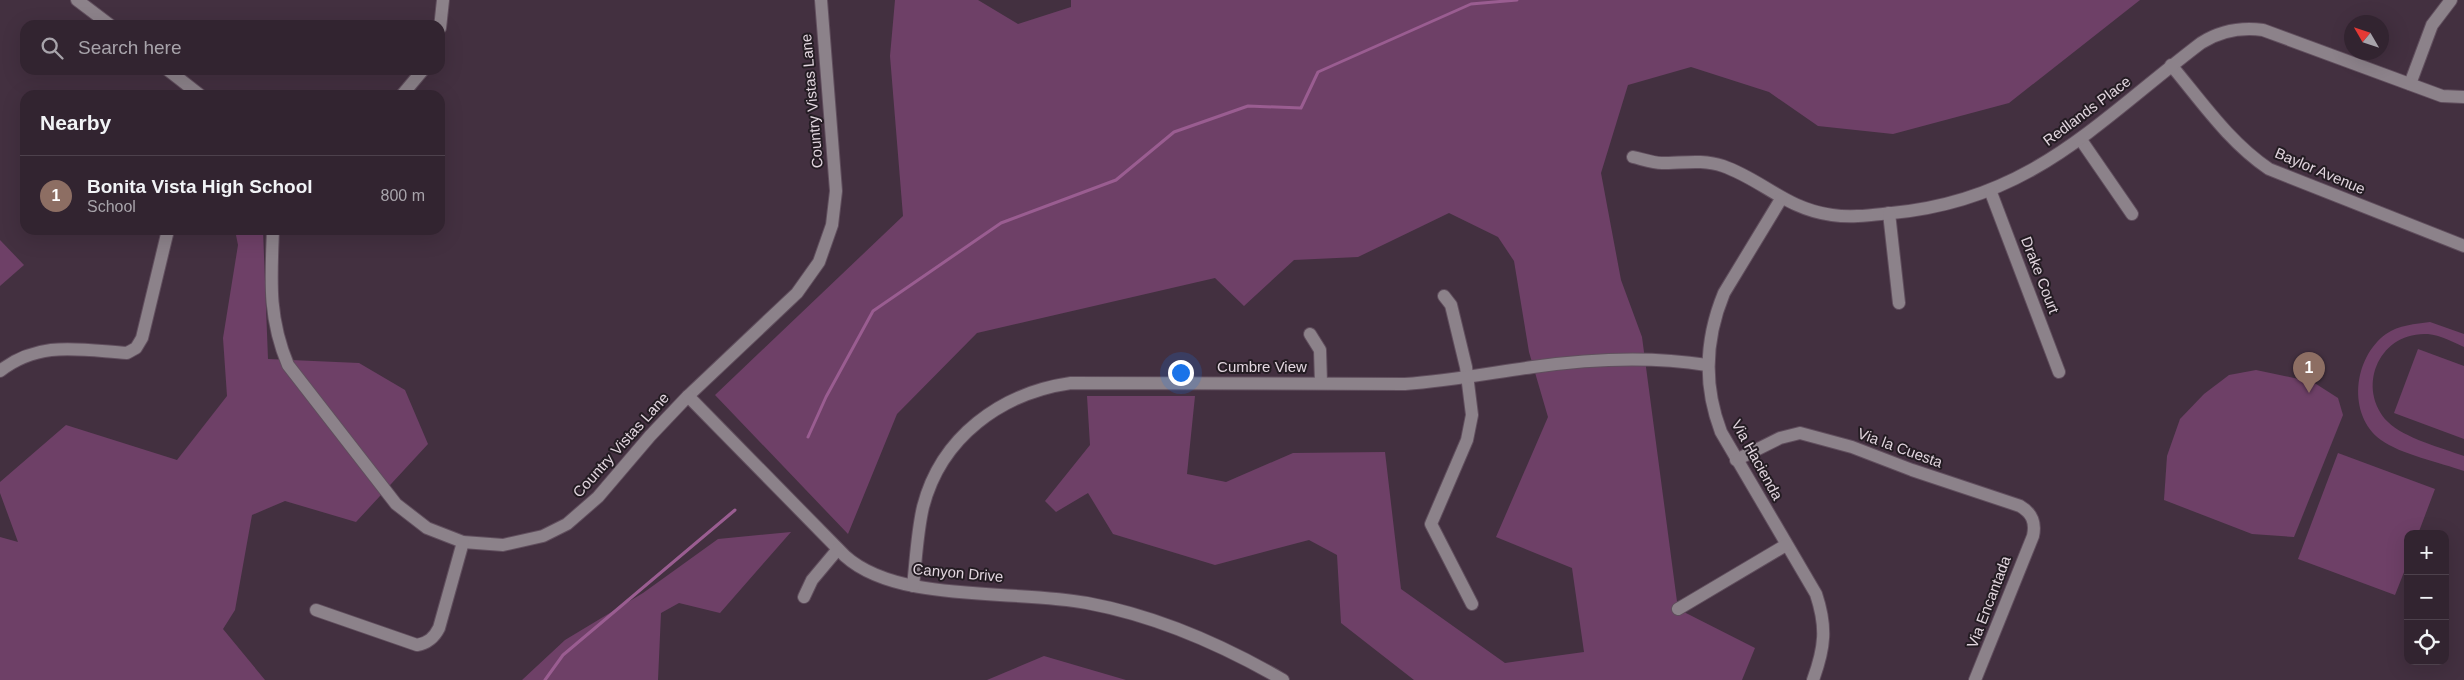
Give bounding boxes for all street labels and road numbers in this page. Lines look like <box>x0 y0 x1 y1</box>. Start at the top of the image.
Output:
street label: Country Vistas Lane <box>797 33 826 169</box>
street label: Redlands Place <box>2040 72 2134 149</box>
street label: Baylor Avenue <box>2272 144 2368 197</box>
street label: Drake Court <box>2018 234 2063 316</box>
street label: Cumbre View <box>1217 358 1307 375</box>
street label: Country Vistas Lane <box>569 389 672 500</box>
street label: Via Hacienda <box>1728 417 1787 503</box>
street label: Via la Cuesta <box>1855 424 1945 471</box>
street label: Via Encantada <box>1963 553 2014 650</box>
street label: Canyon Drive <box>912 560 1004 585</box>

